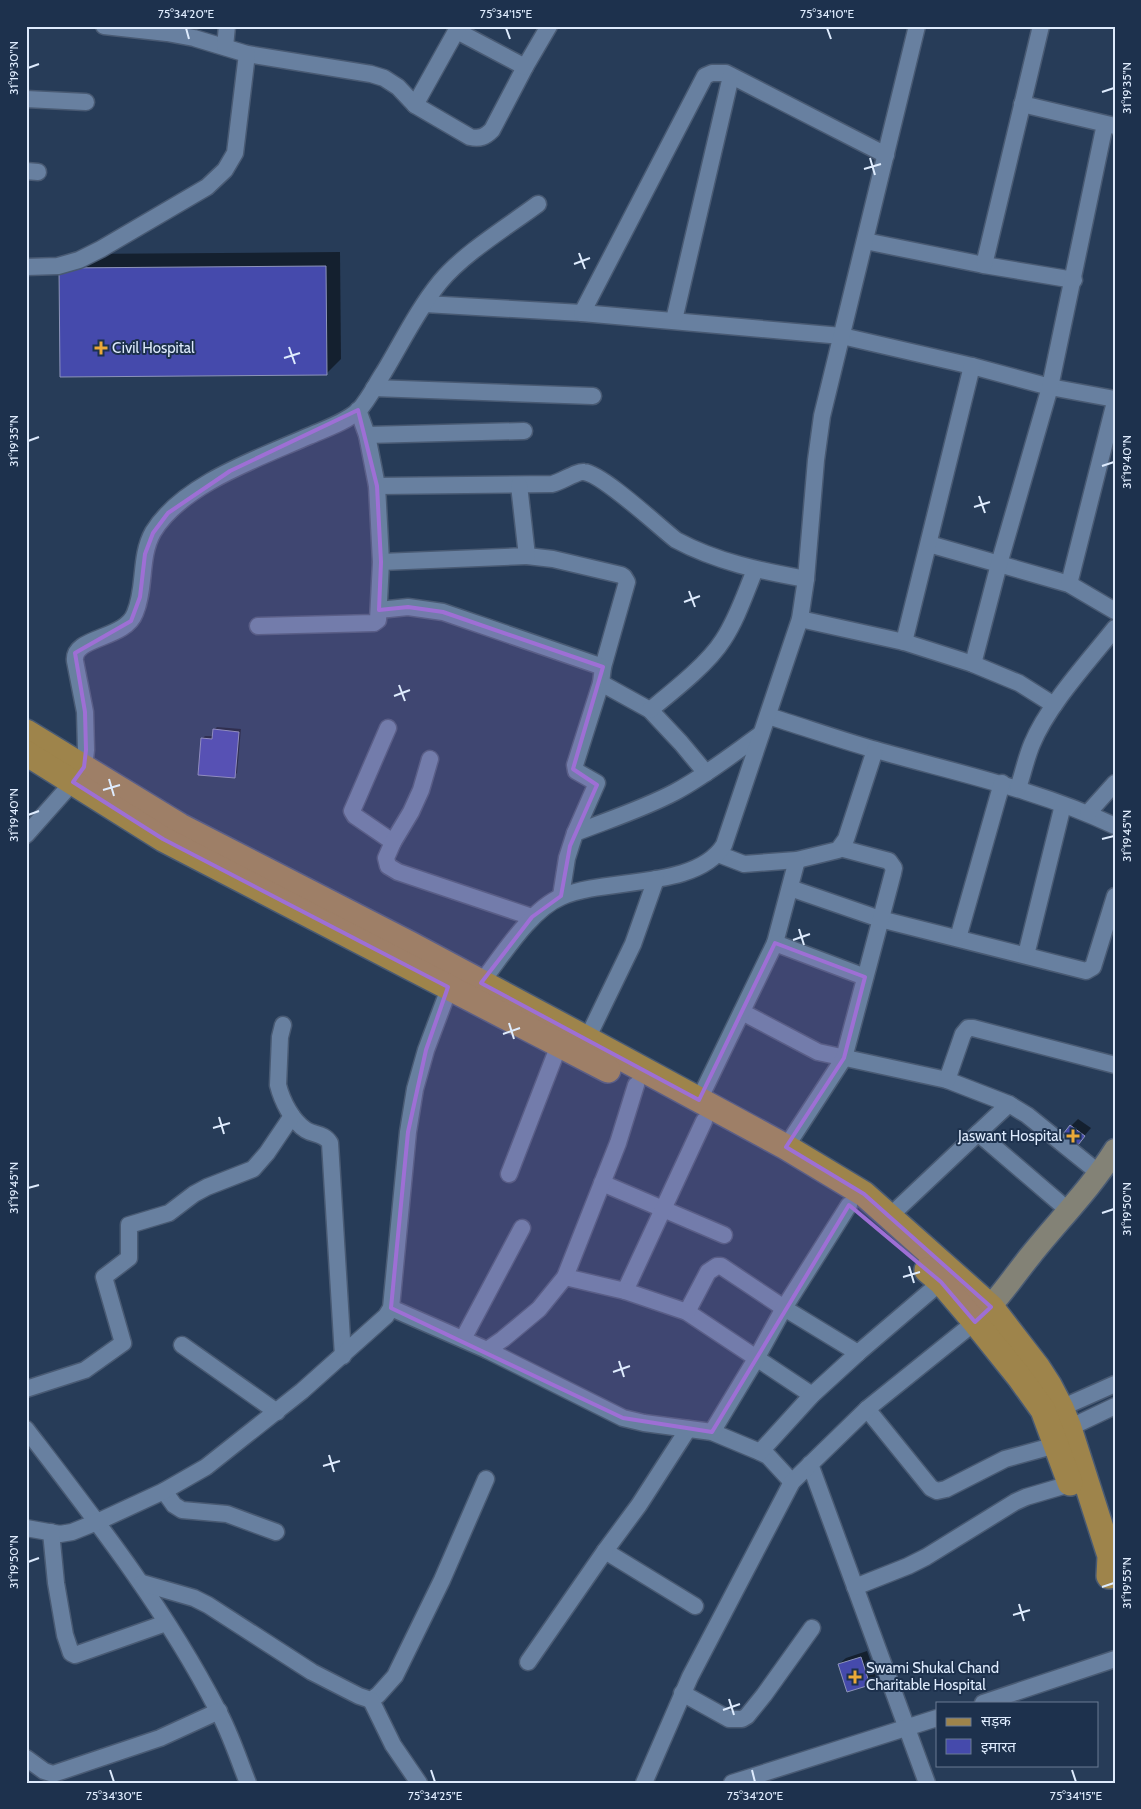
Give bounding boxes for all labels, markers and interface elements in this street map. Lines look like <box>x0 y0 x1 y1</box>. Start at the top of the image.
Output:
text: 75°34'20"E <box>158 6 215 21</box>
text: 75°34'15"E <box>480 6 532 21</box>
text: 75°34'10"E <box>800 6 854 21</box>
text: 31°19'30"N <box>6 41 21 95</box>
text: 31°19'35"N <box>1119 62 1134 114</box>
place label: Civil Hospital <box>112 339 195 357</box>
marker: Civil Hospital <box>94 341 108 355</box>
text: 31°19'35"N <box>6 415 21 467</box>
text: 31°19'40"N <box>1119 435 1134 489</box>
text: 31°19'40"N <box>6 788 21 842</box>
text: 31°19'45"N <box>1119 810 1134 862</box>
place label: Jaswant Hospital <box>957 1127 1062 1145</box>
marker: Jaswant Hospital <box>1066 1129 1080 1143</box>
text: 31°19'45"N <box>6 1162 21 1214</box>
text: 31°19'50"N <box>1119 1182 1134 1236</box>
text: 31°19'50"N <box>6 1535 21 1589</box>
text: 31°19'55"N <box>1119 1557 1134 1609</box>
place label: Swami Shukal Chand Charitable Hospital <box>866 1659 999 1694</box>
marker: Swami Shukal Chand Charitable Hospital <box>848 1670 862 1684</box>
legend <box>936 1702 1098 1766</box>
text: सड़क <box>981 1712 1011 1730</box>
text: इमारत <box>981 1738 1016 1756</box>
text: 75°34'30"E <box>86 1788 143 1803</box>
text: 75°34'25"E <box>408 1788 463 1803</box>
text: 75°34'20"E <box>727 1788 784 1803</box>
text: 75°34'15"E <box>1050 1788 1102 1803</box>

